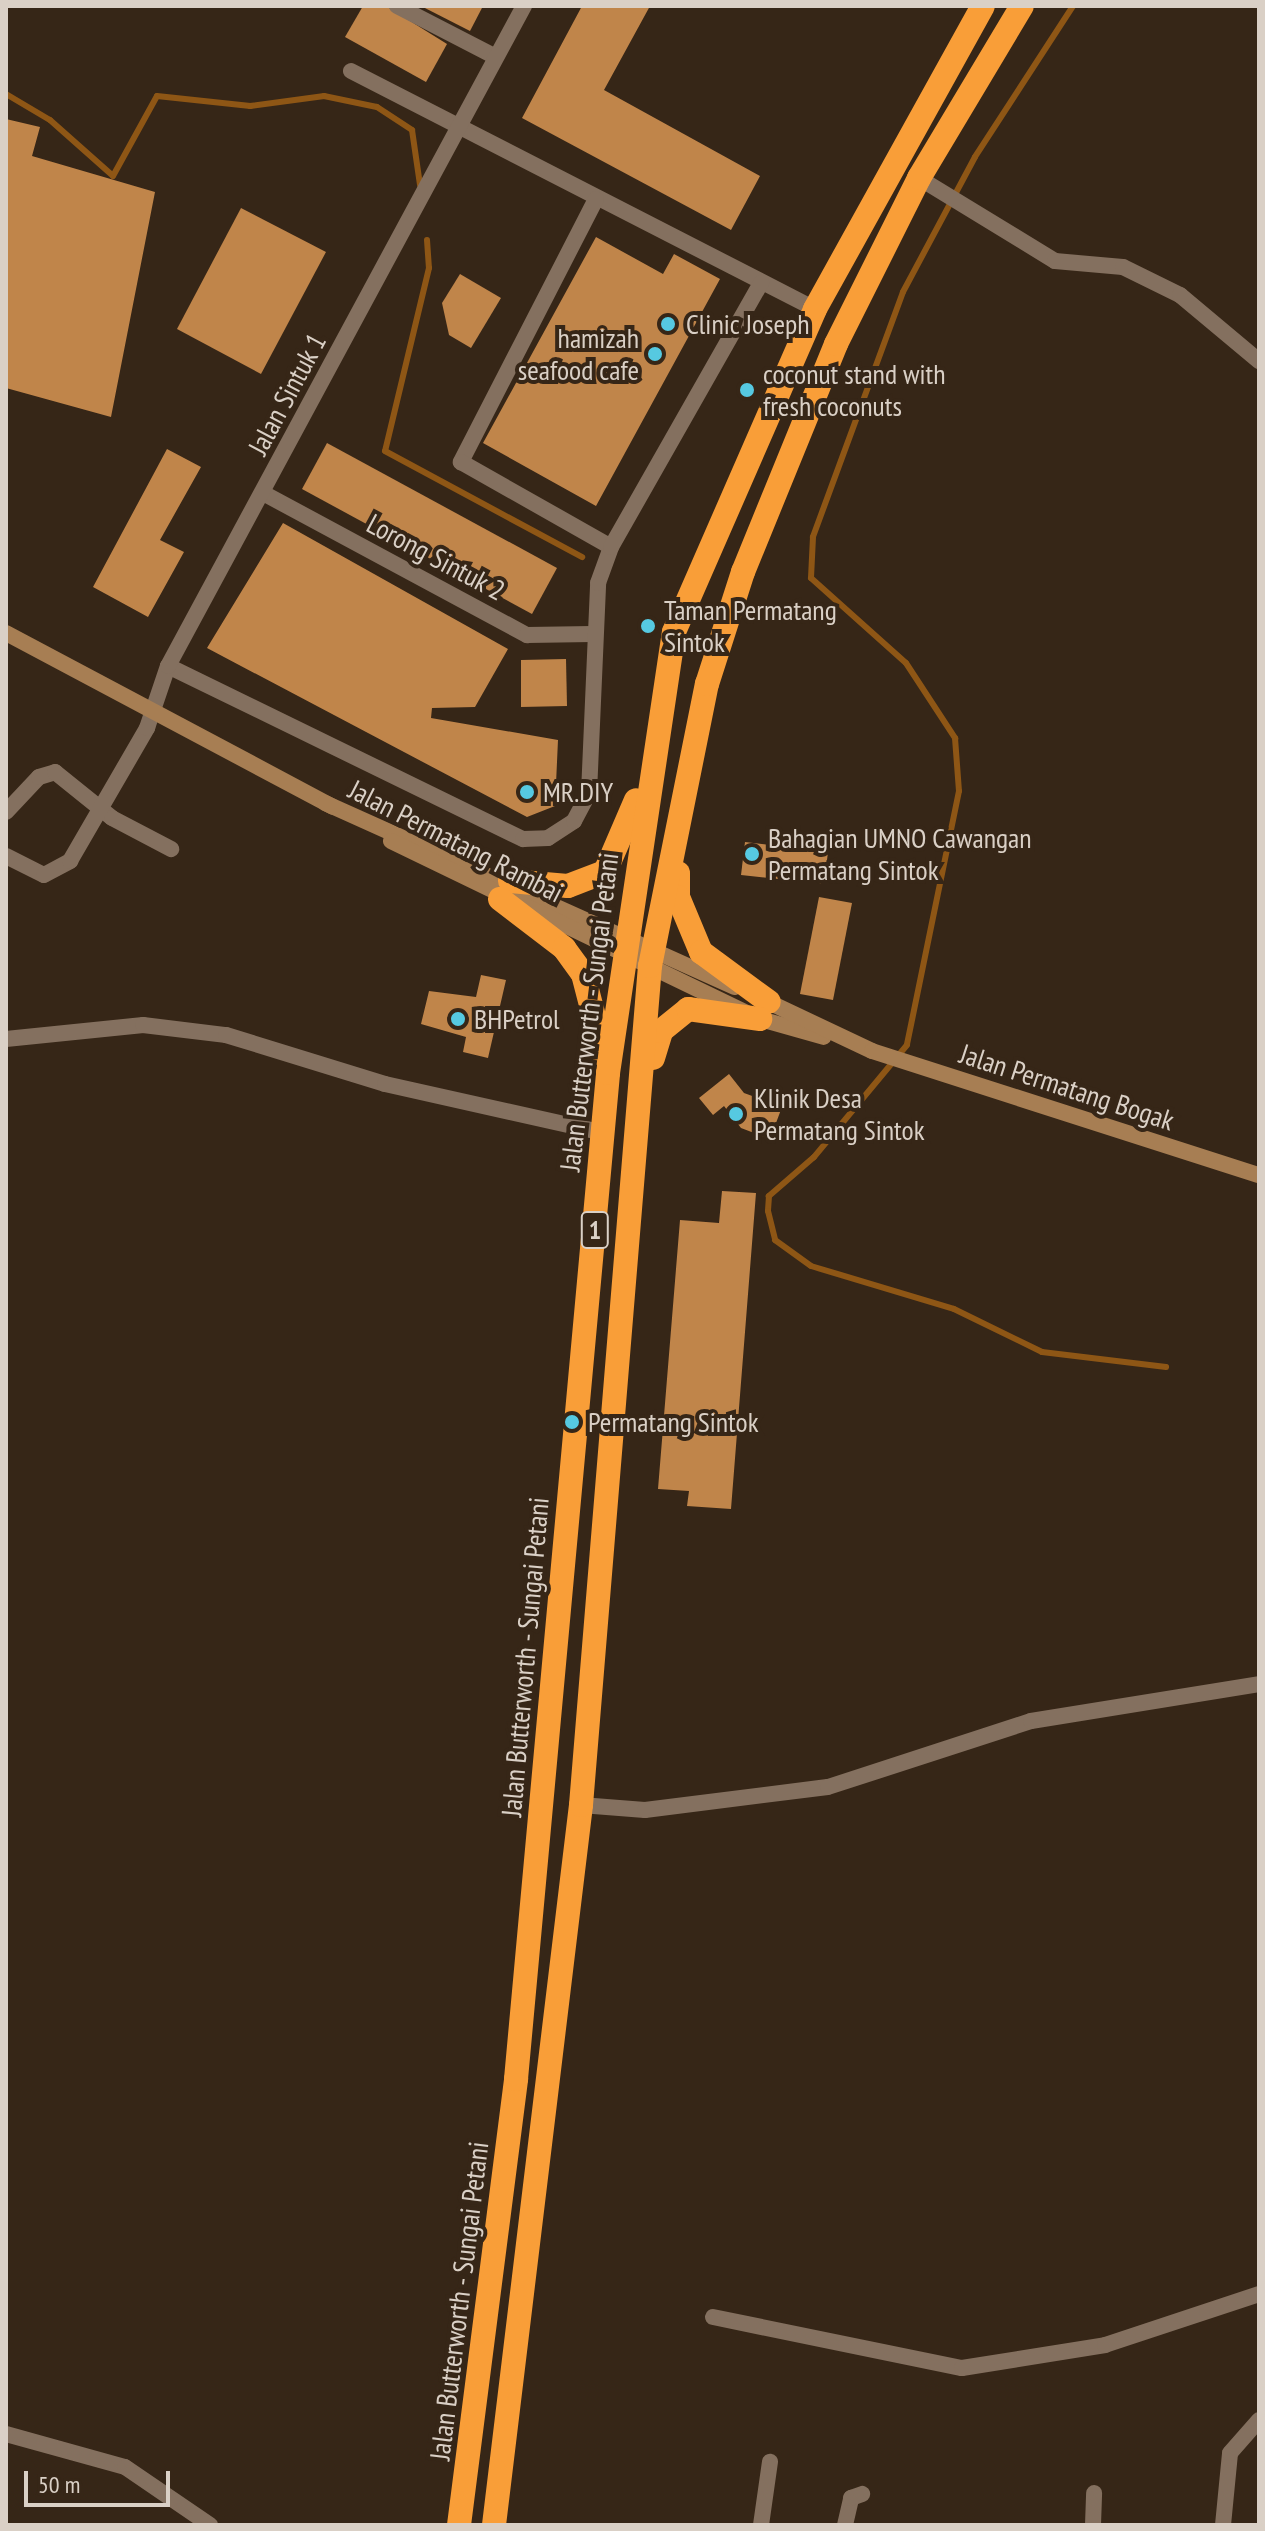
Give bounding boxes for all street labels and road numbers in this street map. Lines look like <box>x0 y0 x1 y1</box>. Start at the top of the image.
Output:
street label: Jalan Sintuk 1 <box>241 327 333 461</box>
street label: Lorong Sintuk 2 <box>361 506 511 608</box>
street label: Jalan Permatang Rambai <box>343 772 569 910</box>
street label: Jalan Butterworth - Sungai Petani <box>553 850 625 1174</box>
street label: Jalan Permatang Bogak <box>956 1037 1178 1137</box>
road number: 1 <box>579 1208 611 1252</box>
street label: Jalan Butterworth - Sungai Petani <box>494 1495 556 1819</box>
street label: Jalan Butterworth - Sungai Petani <box>423 2139 495 2463</box>

